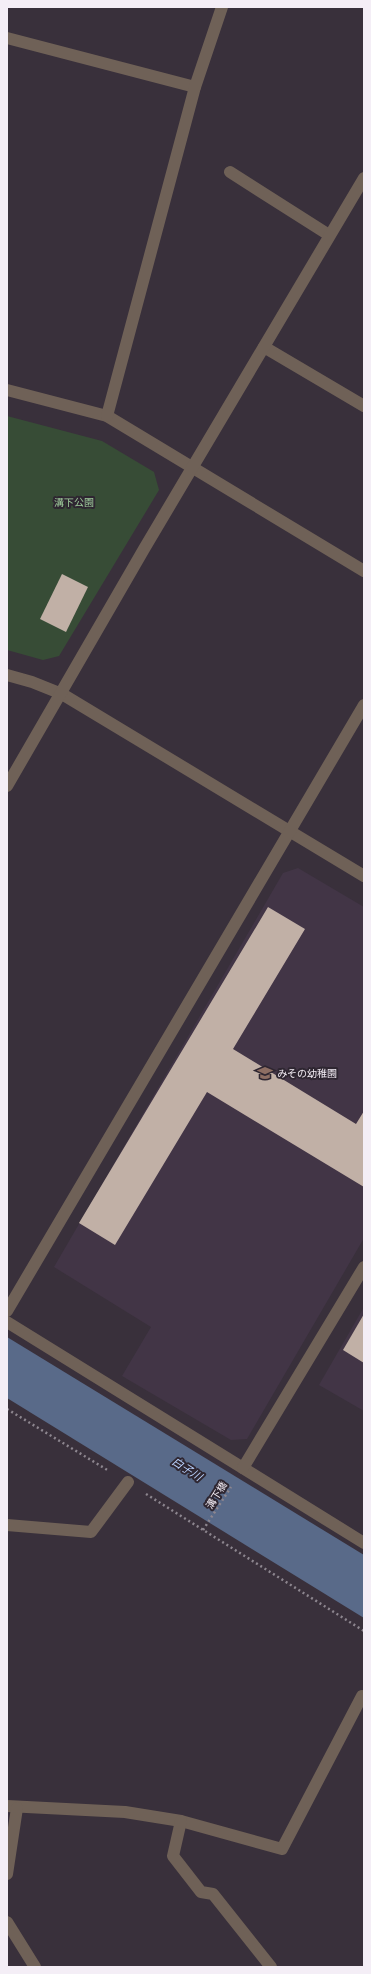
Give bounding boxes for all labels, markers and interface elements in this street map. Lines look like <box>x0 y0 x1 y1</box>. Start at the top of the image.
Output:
park label: 溝下公園 <box>54 495 94 509</box>
school or university icon: みその幼稚園 <box>256 1064 274 1082</box>
place label: みその幼稚園 <box>277 1066 337 1080</box>
water label: 白子川 <box>169 1453 206 1484</box>
street label: 溝下橋 <box>202 1479 230 1511</box>

